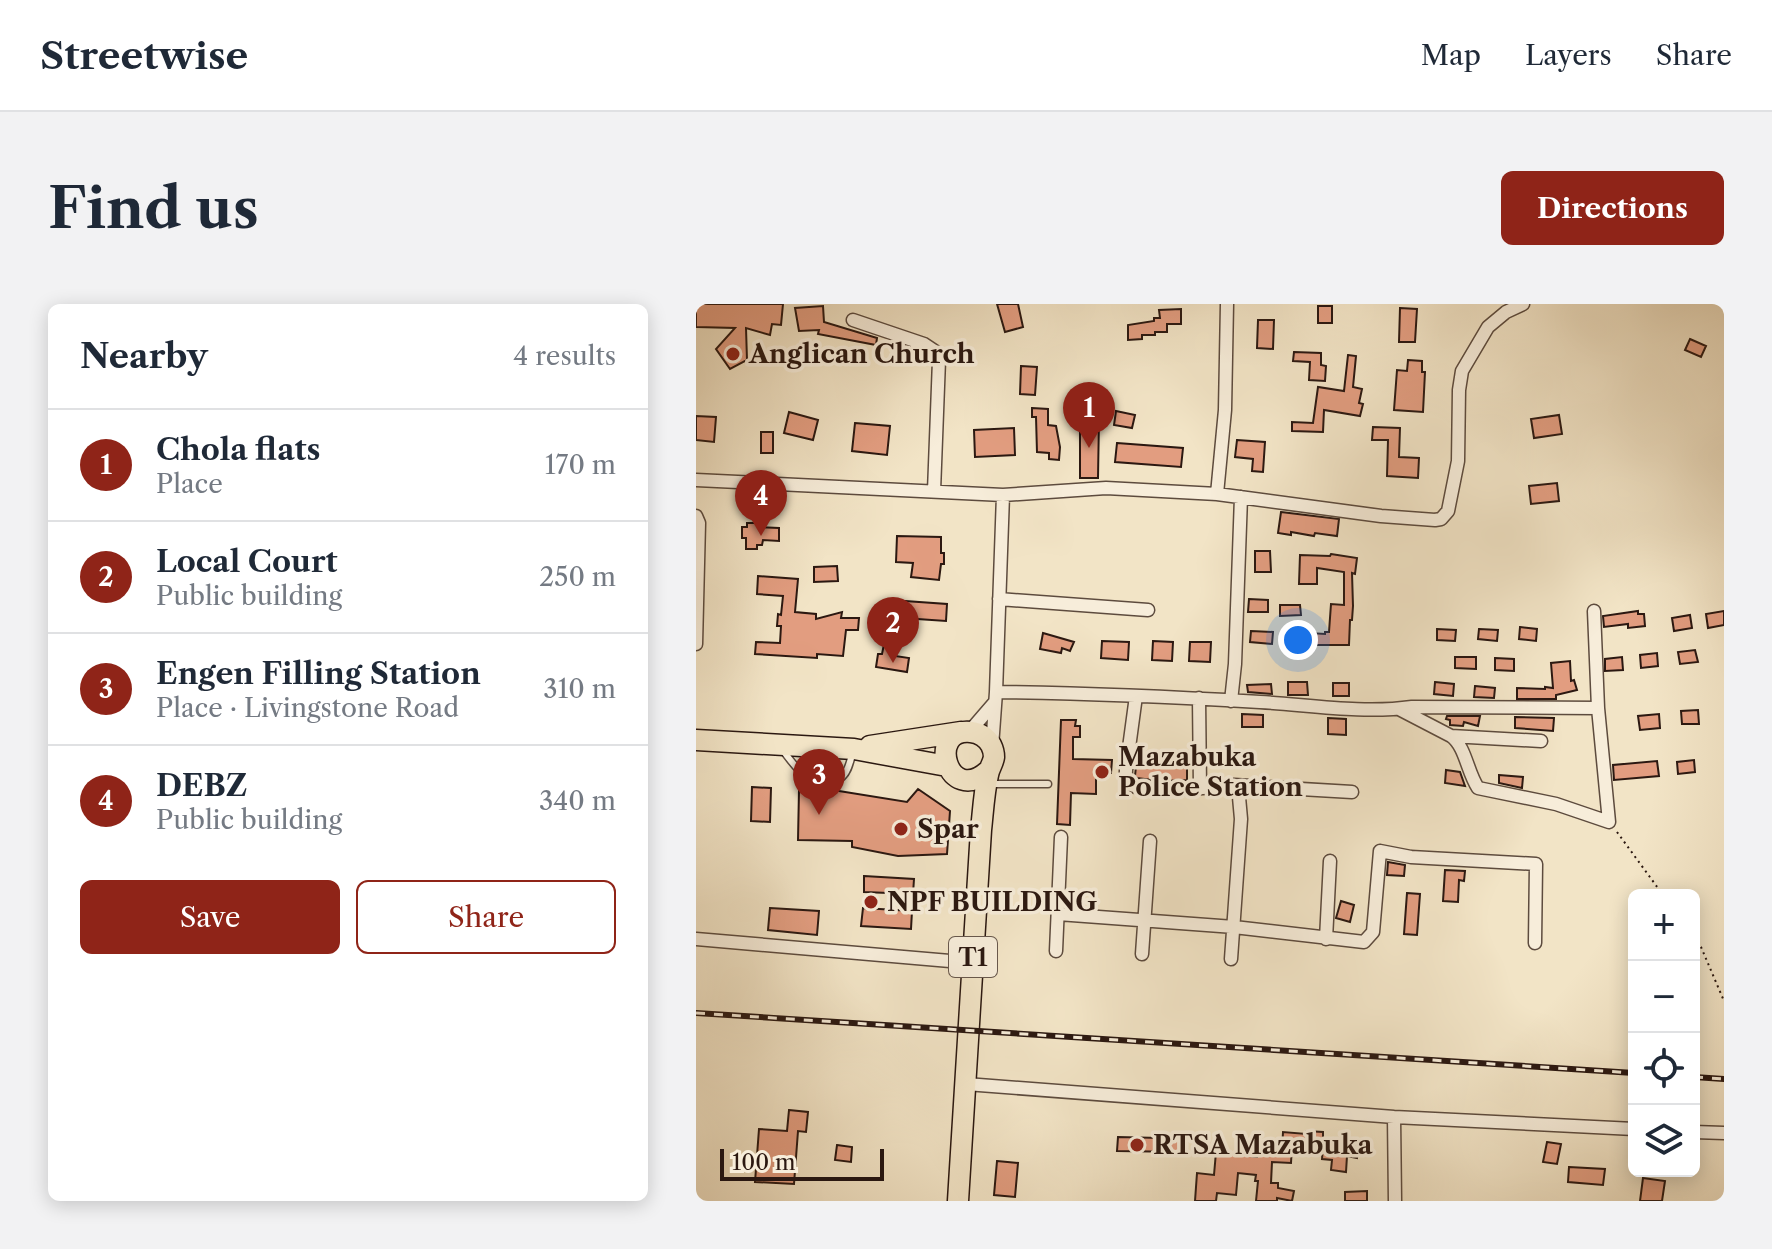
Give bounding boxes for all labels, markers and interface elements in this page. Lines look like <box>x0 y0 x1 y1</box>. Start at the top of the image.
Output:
text: Streetwise <box>40 32 248 79</box>
text: Map <box>1421 38 1481 72</box>
text: Layers <box>1525 38 1612 72</box>
text: Share <box>1656 38 1732 72</box>
button: Directions <box>1501 171 1724 245</box>
text: Find us <box>48 174 259 243</box>
text: Nearby <box>80 335 208 377</box>
place label: Anglican Church <box>748 338 975 370</box>
text: 4 results <box>513 340 616 372</box>
marker: Anglican Church <box>724 345 742 363</box>
pin: 1 <box>1063 382 1115 448</box>
text: Chola flats <box>156 431 320 468</box>
text: 1 <box>100 449 112 481</box>
text: 170 m <box>545 449 616 481</box>
text: Place <box>156 468 223 500</box>
pin: 4 <box>735 470 787 536</box>
text: Local Court <box>156 543 338 580</box>
text: 2 <box>98 561 114 593</box>
text: 250 m <box>539 561 616 593</box>
text: Public building <box>156 580 342 612</box>
pin: 2 <box>867 597 919 663</box>
your location <box>1278 620 1318 660</box>
text: Engen Filling Station <box>156 655 481 692</box>
text: 3 <box>99 673 113 705</box>
text: 310 m <box>543 673 616 705</box>
text: Place · Livingstone Road <box>156 692 459 724</box>
place label: Mazabuka Police Station <box>1118 741 1303 803</box>
pin: 3 <box>793 749 845 815</box>
marker: Mazabuka Police Station <box>1093 763 1111 781</box>
text: DEBZ <box>156 767 247 804</box>
text: 4 <box>98 785 114 817</box>
text: 340 m <box>539 785 616 817</box>
text: Public building <box>156 804 342 836</box>
place label: Spar <box>917 813 979 845</box>
marker: Spar <box>892 820 910 838</box>
button: Save <box>80 880 340 954</box>
button: Share <box>356 880 616 954</box>
place label: NPF BUILDING <box>887 886 1097 918</box>
map controls <box>1628 889 1700 1177</box>
button: + <box>1628 889 1700 961</box>
marker: NPF BUILDING <box>862 893 880 911</box>
road number: T1 <box>949 937 997 977</box>
button: − <box>1628 961 1700 1033</box>
button: locate <box>1628 1033 1700 1105</box>
button: layers <box>1628 1105 1700 1177</box>
place label: RTSA Mazabuka <box>1153 1129 1374 1161</box>
marker: RTSA Mazabuka <box>1128 1136 1146 1154</box>
scale bar <box>720 1145 884 1181</box>
text: 100 m <box>732 1149 795 1176</box>

